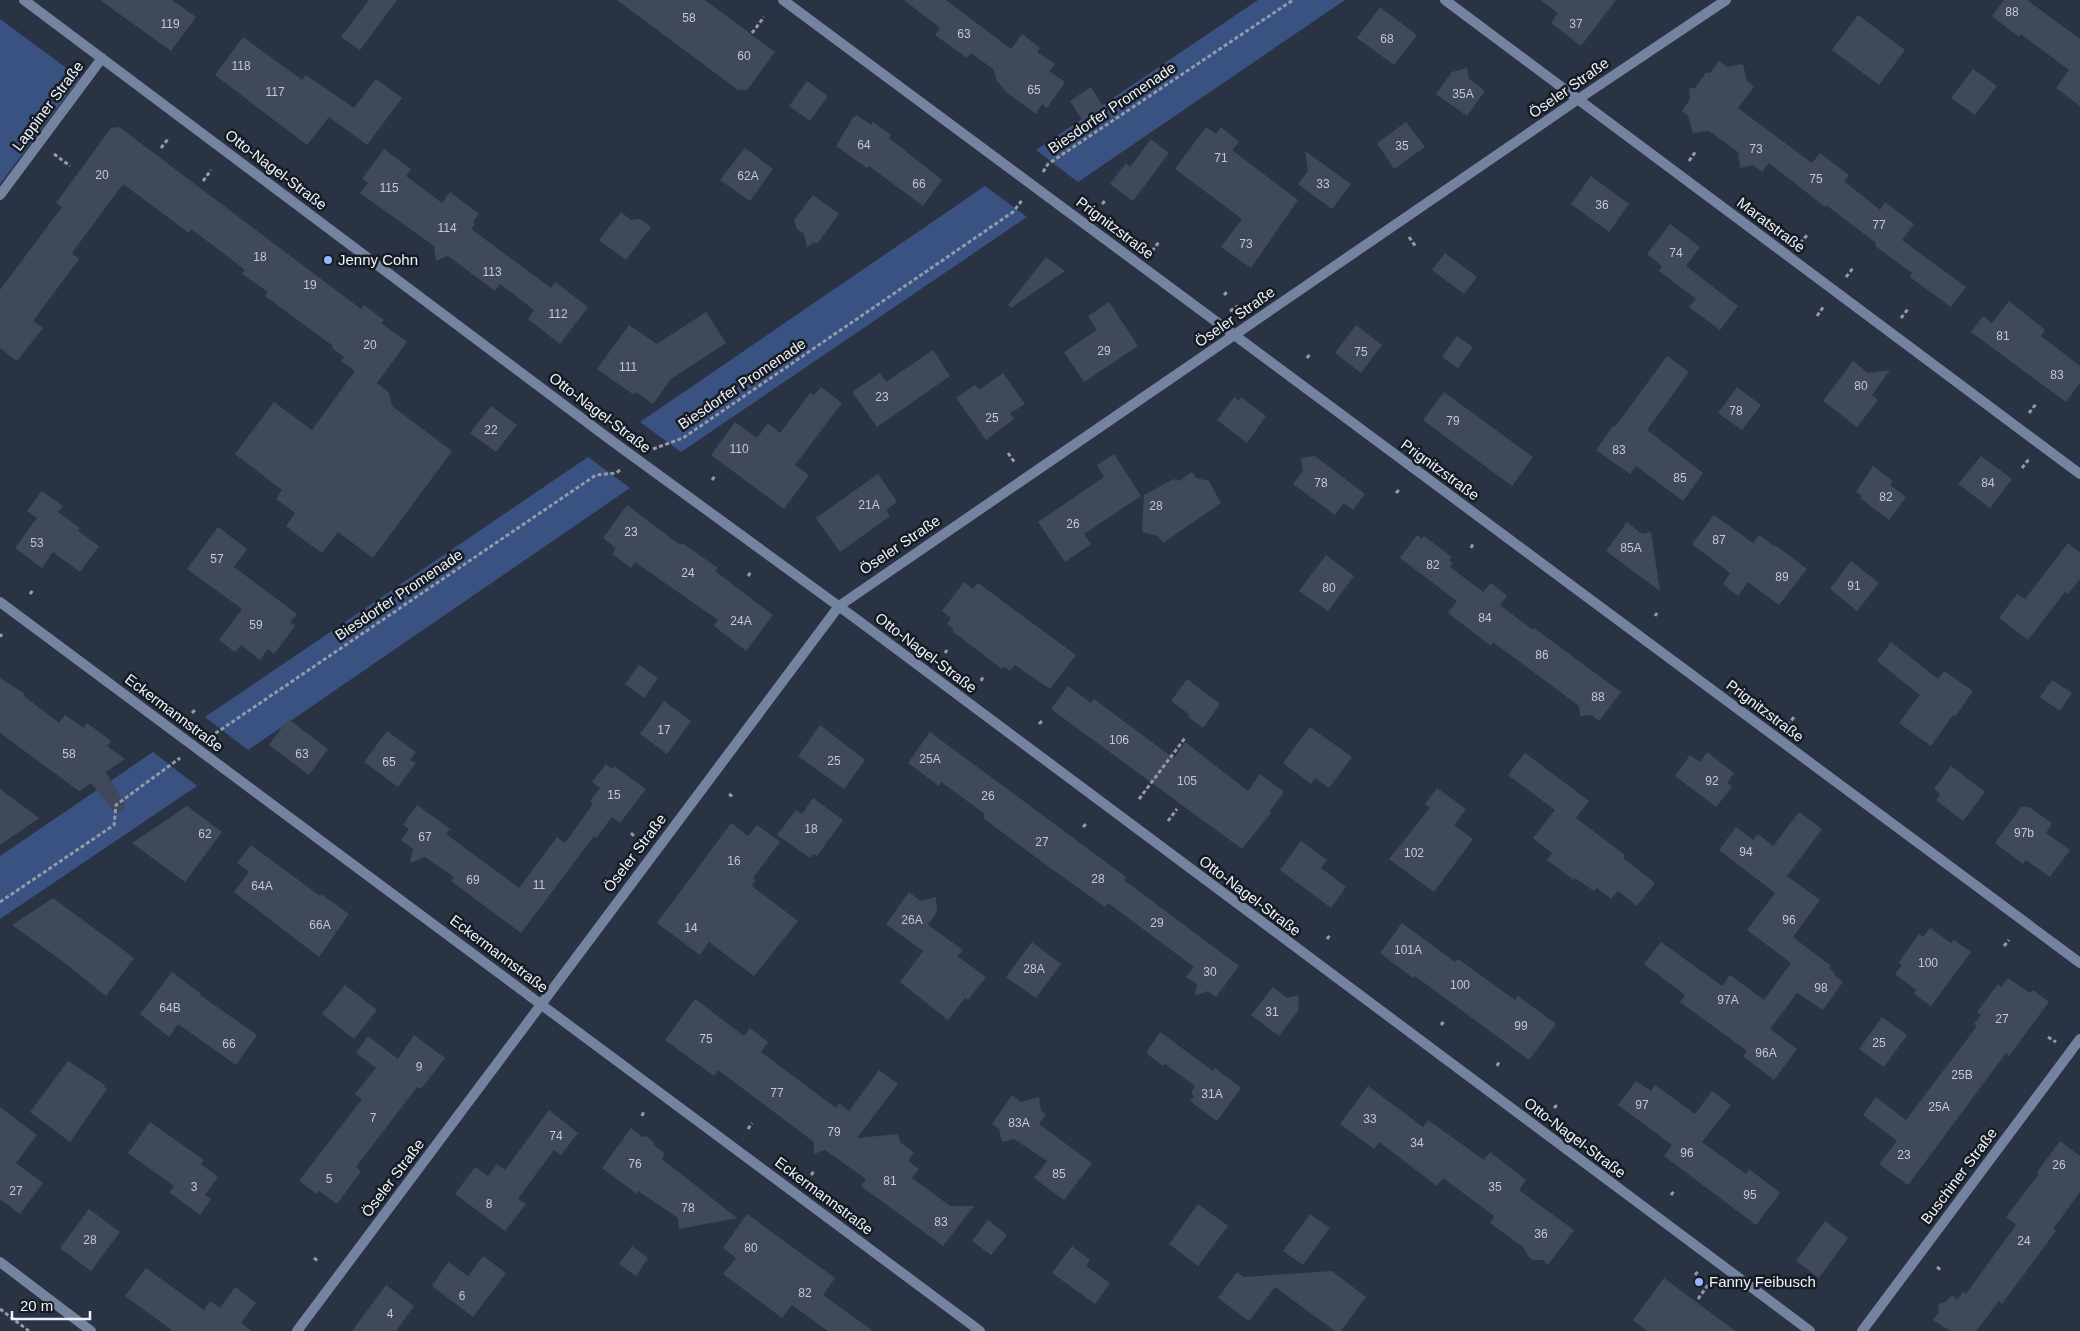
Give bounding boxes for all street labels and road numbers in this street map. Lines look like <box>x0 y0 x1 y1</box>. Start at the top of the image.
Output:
street label: Öseler Straße <box>1526 54 1612 121</box>
street label: Lappiner Straße <box>8 58 87 154</box>
street label: Biesdorfer Promenade <box>1045 59 1179 157</box>
street label: Otto-Nagel-Straße <box>222 126 330 213</box>
street label: Prignitzstraße <box>1073 193 1157 262</box>
street label: Maratstraße <box>1734 193 1809 256</box>
street label: Öseler Straße <box>1192 283 1278 350</box>
street label: Biesdorfer Promenade <box>675 335 809 433</box>
street label: Otto-Nagel-Straße <box>546 369 654 456</box>
street label: Prignitzstraße <box>1398 436 1483 504</box>
street label: Öseler Straße <box>856 511 943 578</box>
street label: Biesdorfer Promenade <box>332 546 466 644</box>
street label: Otto-Nagel-Straße <box>872 609 980 696</box>
street label: Eckermannstraße <box>122 670 227 755</box>
street label: Prignitzstraße <box>1723 676 1807 745</box>
street label: Öseler Straße <box>600 810 669 895</box>
street label: Otto-Nagel-Straße <box>1196 852 1304 939</box>
street label: Eckermannstraße <box>447 911 552 996</box>
street label: Otto-Nagel-Straße <box>1521 1094 1629 1181</box>
street label: Buschiner Straße <box>1917 1124 2000 1227</box>
street label: Öseler Straße <box>358 1135 427 1220</box>
street label: Eckermannstraße <box>772 1153 877 1238</box>

